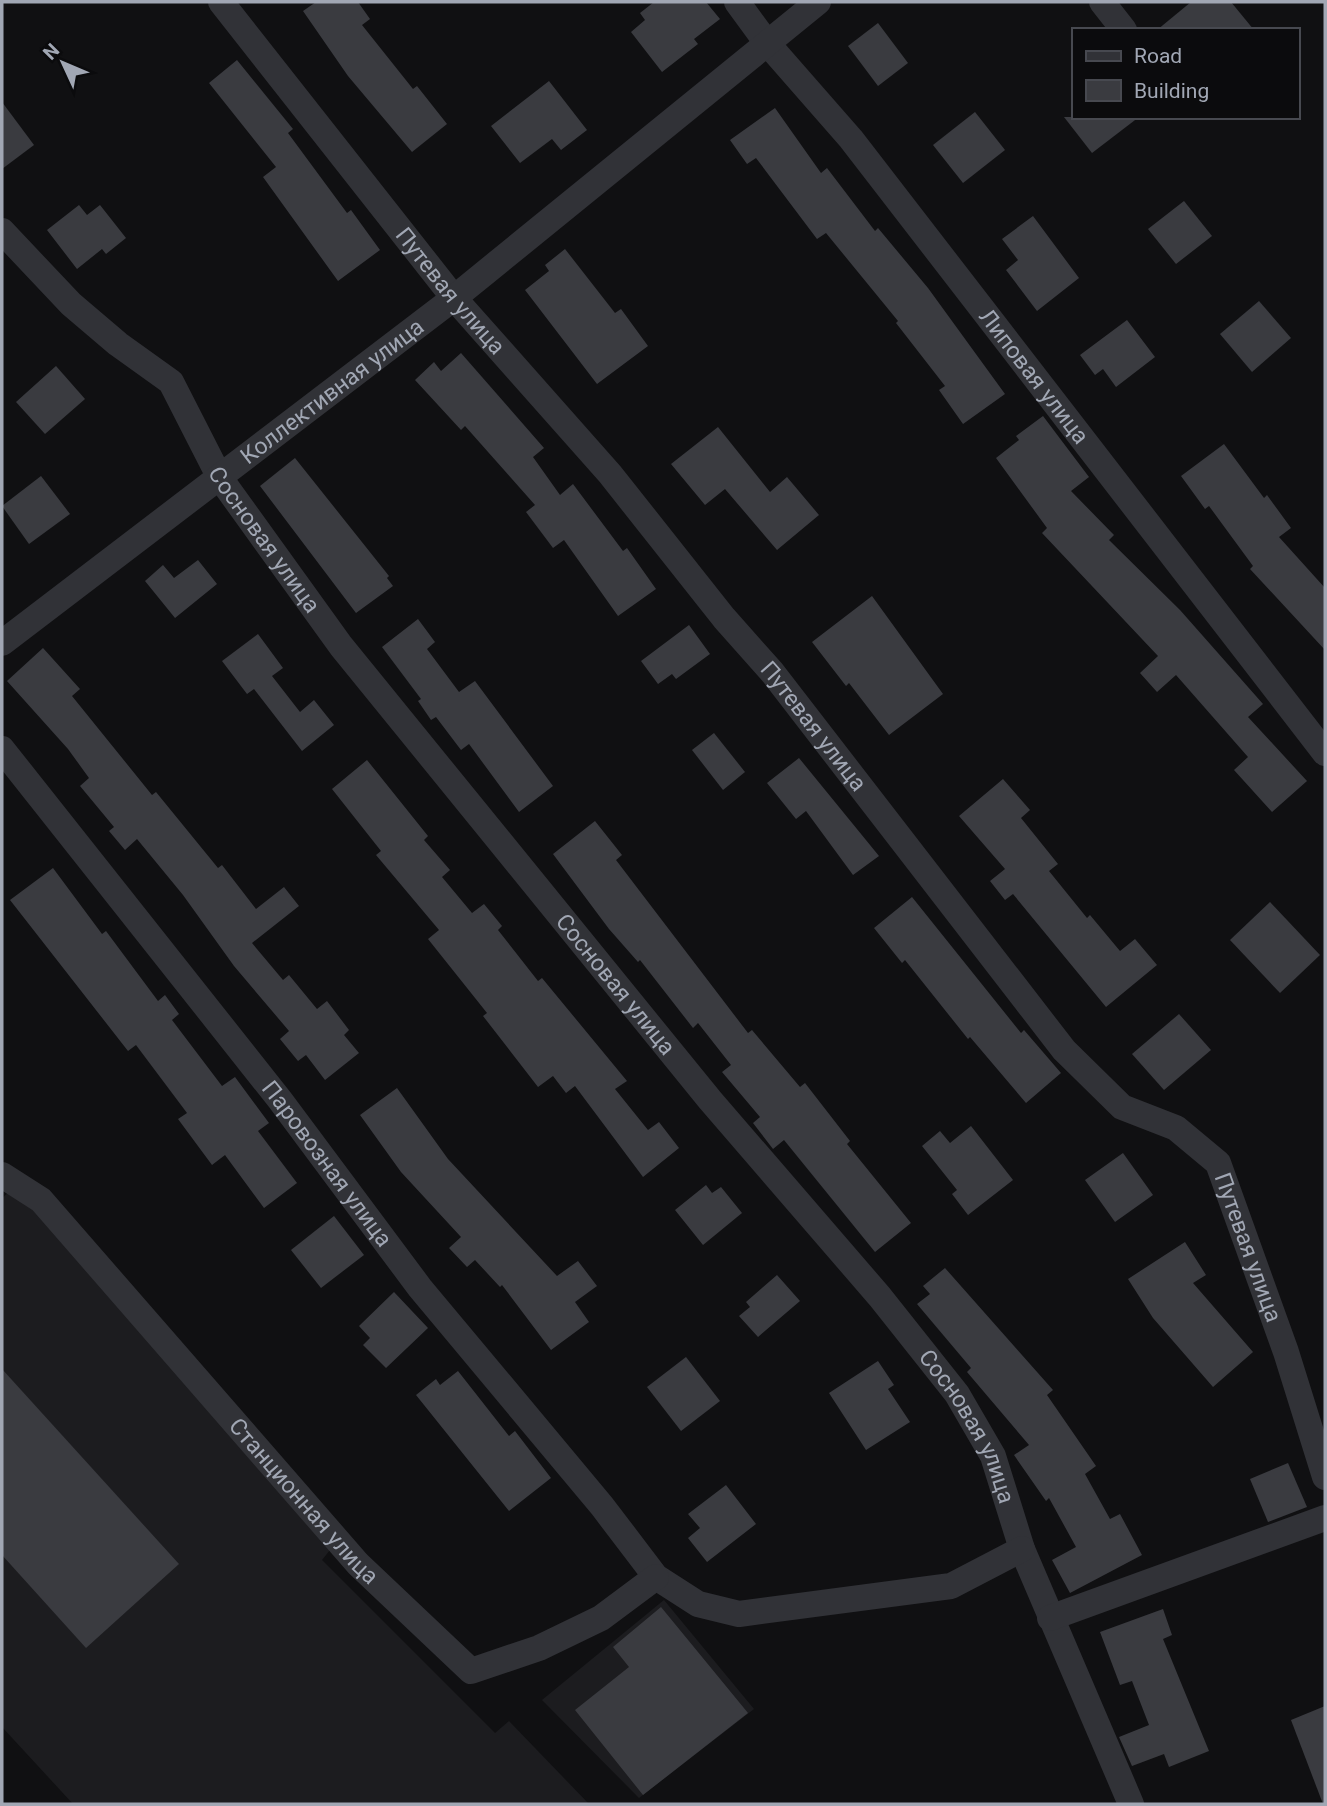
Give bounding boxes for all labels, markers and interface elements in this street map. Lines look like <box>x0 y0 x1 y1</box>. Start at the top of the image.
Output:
north arrow <box>28 28 98 98</box>
legend <box>1072 28 1299 119</box>
text: N <box>38 39 64 64</box>
text: Road <box>1134 44 1182 68</box>
text: Building <box>1134 79 1209 103</box>
street label: Путевая улица <box>390 222 511 360</box>
street label: Липовая улица <box>973 304 1094 449</box>
street label: Коллективная улица <box>235 313 429 470</box>
street label: Сосновая улица <box>203 462 326 618</box>
street label: Путевая улица <box>755 656 872 797</box>
street label: Сосновая улица <box>550 909 681 1060</box>
street label: Паровозная улица <box>256 1076 398 1252</box>
street label: Путевая улица <box>1209 1169 1287 1326</box>
street label: Сосновая улица <box>913 1344 1020 1507</box>
street label: Станционная улица <box>223 1413 384 1590</box>

